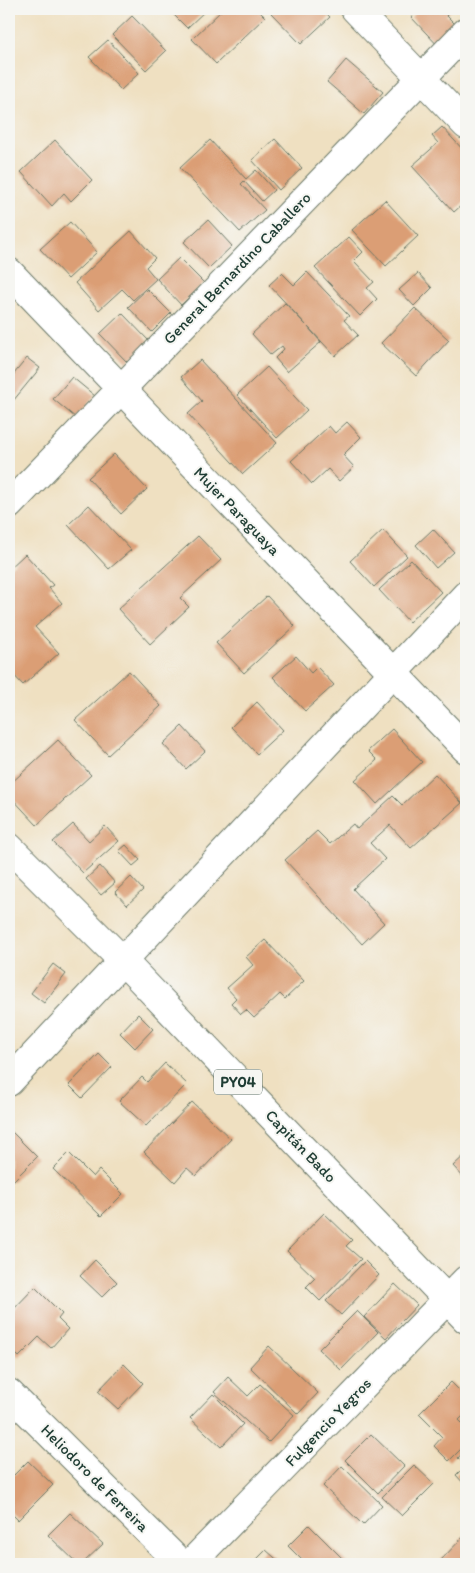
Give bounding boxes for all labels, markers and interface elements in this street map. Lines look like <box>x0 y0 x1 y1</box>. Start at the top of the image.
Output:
street label: General Bernardino Caballero <box>159 188 315 348</box>
street label: Mujer Paraguaya <box>190 463 285 560</box>
road number: PY04 <box>214 1070 262 1094</box>
street label: Capitán Bado <box>262 1106 340 1186</box>
street label: Fulgencio Yegros <box>281 1374 375 1470</box>
street label: Heliodoro de Ferreira <box>37 1420 153 1536</box>

